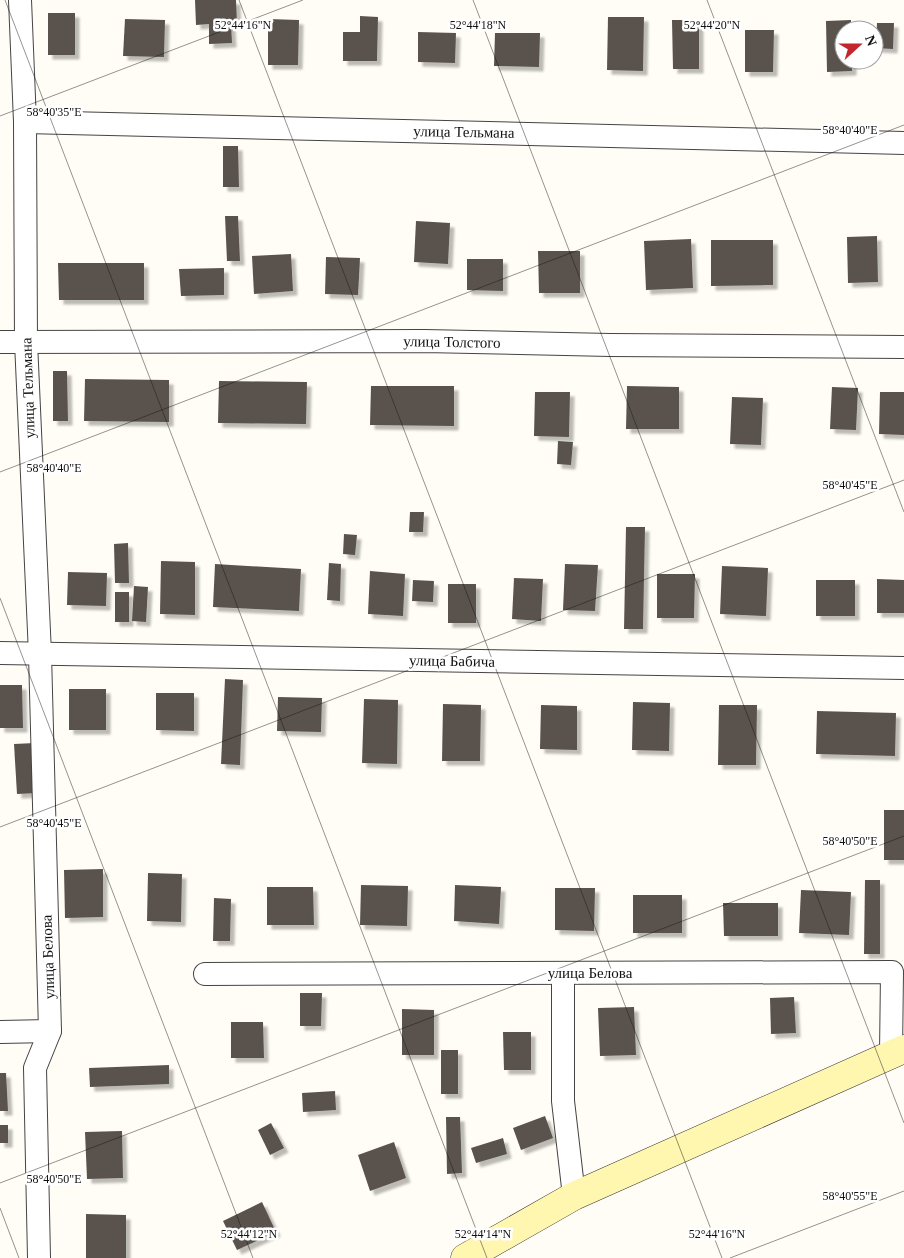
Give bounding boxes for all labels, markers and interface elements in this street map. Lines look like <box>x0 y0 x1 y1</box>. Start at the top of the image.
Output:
text: 52°44'16"N <box>215 18 272 32</box>
text: 52°44'18"N <box>450 18 507 32</box>
text: 52°44'20"N <box>684 18 741 32</box>
north arrow <box>834 20 884 70</box>
text: N <box>862 33 879 48</box>
text: 58°40'35"E <box>26 105 82 119</box>
street label: улица Тельмана <box>413 123 515 141</box>
text: 58°40'40"E <box>822 123 878 137</box>
street label: улица Толстого <box>403 333 501 351</box>
street label: улица Тельмана <box>18 337 38 439</box>
text: 58°40'40"E <box>26 461 82 475</box>
text: 58°40'45"E <box>822 478 878 492</box>
street label: улица Бабича <box>409 652 495 670</box>
text: 58°40'45"E <box>26 816 82 830</box>
text: 58°40'50"E <box>822 834 878 848</box>
street label: улица Белова <box>39 914 57 1000</box>
street label: улица Белова <box>548 965 633 981</box>
text: 58°40'50"E <box>26 1172 82 1186</box>
text: 58°40'55"E <box>822 1189 878 1203</box>
text: 52°44'12"N <box>221 1227 278 1241</box>
text: 52°44'14"N <box>455 1227 512 1241</box>
text: 52°44'16"N <box>689 1227 746 1241</box>

